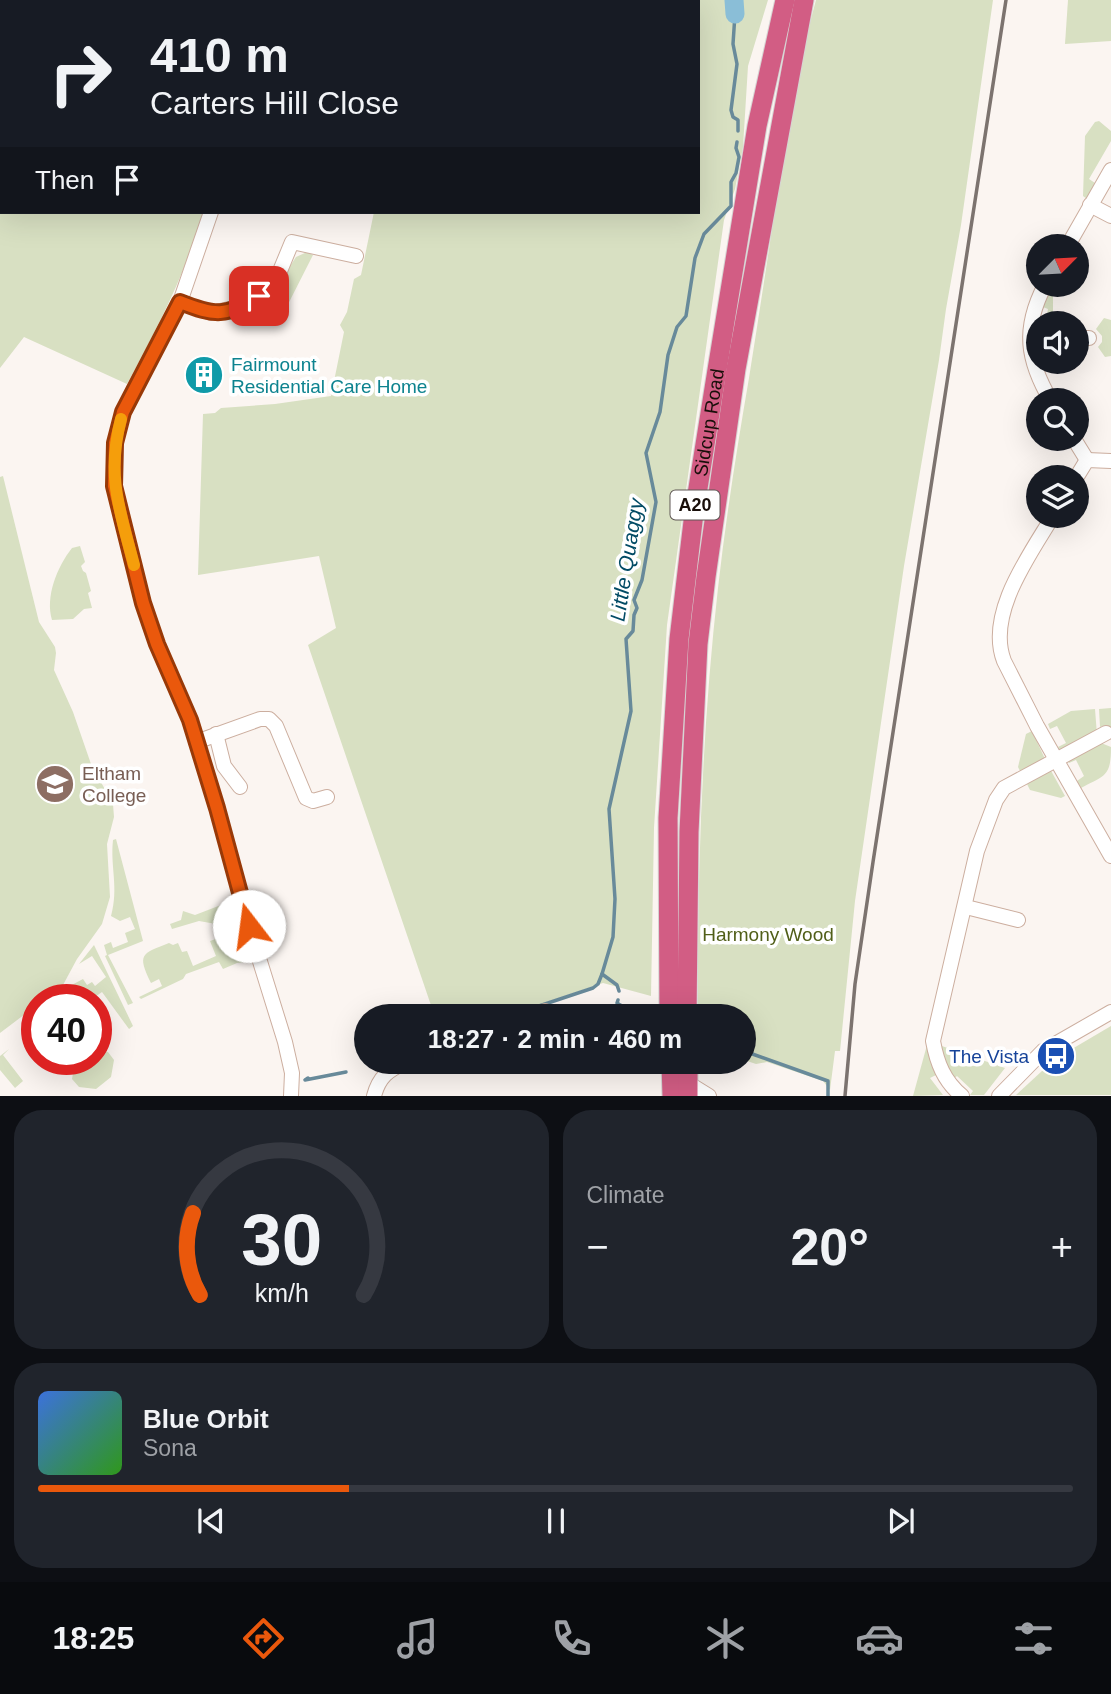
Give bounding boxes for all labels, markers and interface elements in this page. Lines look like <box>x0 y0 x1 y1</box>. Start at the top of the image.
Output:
icon: right <box>35 28 126 119</box>
text: 410 m <box>150 28 289 82</box>
text: Carters Hill Close <box>150 85 399 121</box>
icon: arrive <box>108 161 146 199</box>
text: Then <box>35 165 94 195</box>
north arrow <box>1026 234 1088 298</box>
map controls <box>1026 234 1089 528</box>
pin <box>229 266 289 326</box>
icon: arrive <box>240 277 278 315</box>
button: sound <box>1026 311 1089 374</box>
building icon: Fairmount Residential Care Home <box>183 354 225 396</box>
place label: Fairmount Residential Care Home <box>231 354 427 397</box>
street label: Sidcup Road <box>690 367 728 478</box>
button: search <box>1026 388 1089 451</box>
button: layers <box>1026 465 1089 528</box>
road number: A20 <box>670 490 720 520</box>
water label: Little Quaggy <box>605 496 648 623</box>
school or university icon: Eltham College <box>34 763 76 805</box>
place label: Eltham College <box>82 763 146 806</box>
position arrow <box>212 889 286 963</box>
park label: Harmony Wood <box>702 924 834 945</box>
speed limit sign: 40 <box>21 984 112 1075</box>
text: 18:27 · 2 min · 460 m <box>428 1024 682 1054</box>
bus stop icon: The Vista <box>1035 1035 1077 1077</box>
place label: The Vista <box>949 1046 1029 1067</box>
text: Climate <box>587 1182 664 1208</box>
text: 30 <box>241 1200 322 1281</box>
text: 20° <box>790 1218 869 1276</box>
text: − <box>587 1226 609 1268</box>
text: + <box>1051 1226 1073 1268</box>
text: km/h <box>254 1279 308 1307</box>
text: Blue Orbit <box>143 1404 269 1434</box>
text: Sona <box>143 1435 197 1461</box>
icon: previous <box>192 1502 230 1540</box>
icon: pause <box>537 1502 575 1540</box>
icon: next <box>882 1502 920 1540</box>
icon: directions <box>239 1614 288 1663</box>
icon: music <box>393 1614 442 1663</box>
icon: phone <box>547 1614 596 1663</box>
icon: climate <box>701 1614 750 1663</box>
icon: car <box>855 1614 904 1663</box>
icon: filters <box>1009 1614 1058 1663</box>
text: 18:25 <box>53 1620 134 1656</box>

